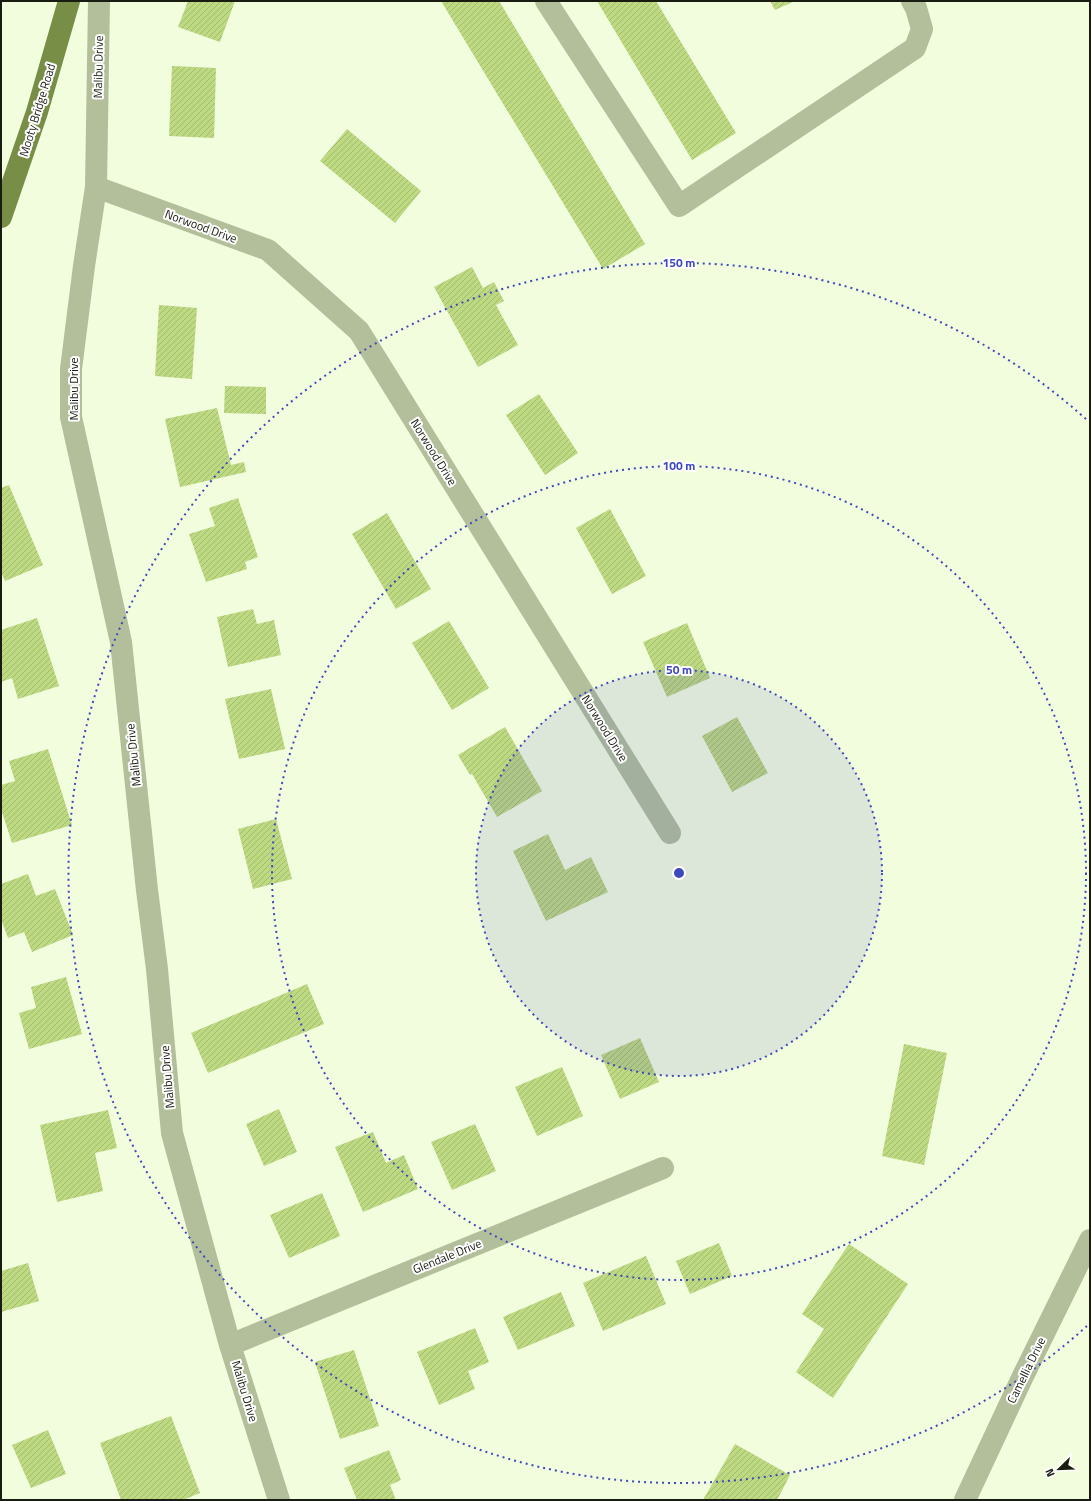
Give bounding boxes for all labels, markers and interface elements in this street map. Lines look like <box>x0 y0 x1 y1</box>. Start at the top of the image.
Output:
street label: Malibu Drive <box>88 35 108 99</box>
street label: Mooty Bridge Road <box>14 61 60 159</box>
street label: Norwood Drive <box>162 204 240 248</box>
text: 150 m <box>663 253 695 272</box>
street label: Malibu Drive <box>64 357 83 421</box>
street label: Norwood Drive <box>406 415 462 489</box>
text: 100 m <box>663 456 695 475</box>
text: 50 m <box>666 660 692 679</box>
street label: Norwood Drive <box>577 691 633 765</box>
street label: Malibu Drive <box>120 723 146 787</box>
centre of rings <box>672 866 686 880</box>
street label: Malibu Drive <box>155 1045 179 1109</box>
street label: Glendale Drive <box>410 1234 484 1278</box>
street label: Camellia Drive <box>1002 1334 1050 1406</box>
street label: Malibu Drive <box>227 1358 263 1424</box>
north arrow <box>1039 1449 1079 1489</box>
text: N <box>1041 1466 1059 1480</box>

